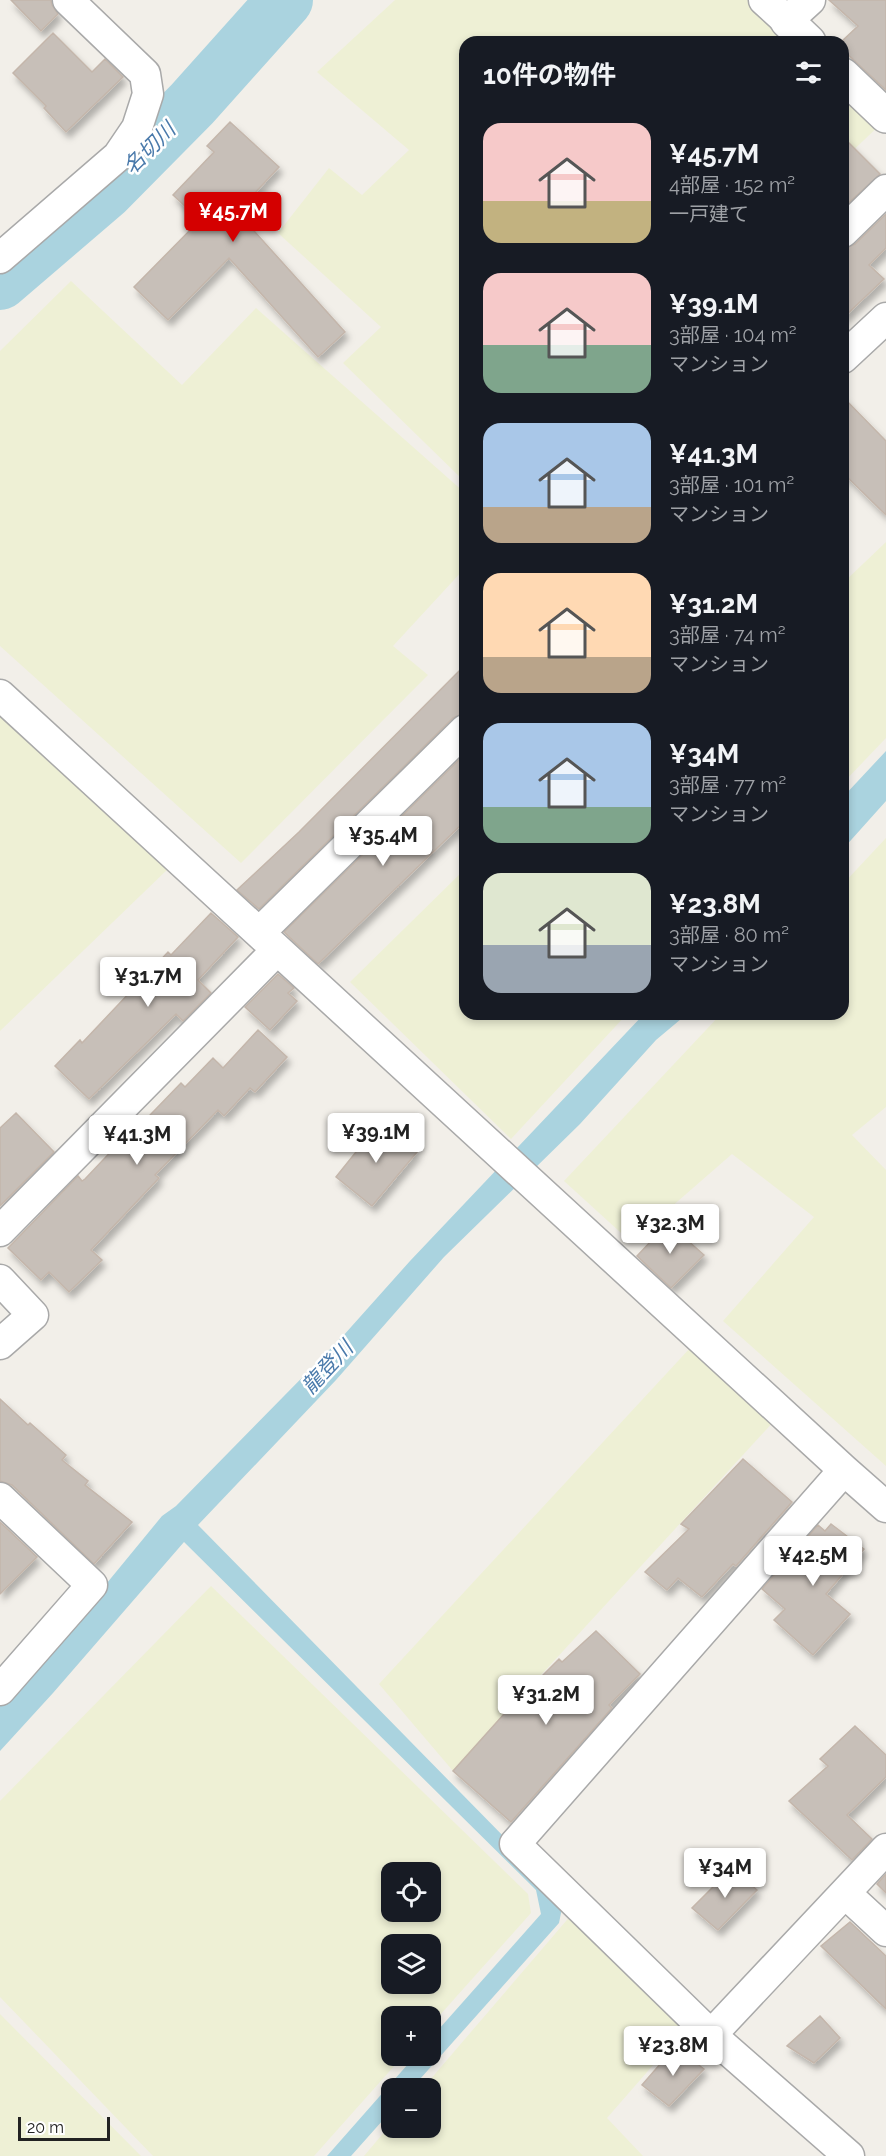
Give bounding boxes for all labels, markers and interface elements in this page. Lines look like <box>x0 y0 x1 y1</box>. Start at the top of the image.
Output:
icon: filters <box>792 56 825 89</box>
text: 10件の物件 <box>483 60 616 90</box>
water label: 名切川 <box>118 115 182 179</box>
text: ¥45.7M <box>669 139 759 169</box>
icon: home <box>531 147 603 219</box>
text: 4部屋 · 152 m² <box>669 173 795 197</box>
pin: ¥45.7M <box>184 192 282 243</box>
text: ¥45.7M <box>198 199 268 223</box>
text: 一戸建て <box>669 202 749 226</box>
text: ¥39.1M <box>669 289 759 319</box>
icon: home <box>531 297 603 369</box>
text: 3部屋 · 104 m² <box>669 323 797 347</box>
text: マンション <box>669 352 769 376</box>
text: ¥41.3M <box>669 439 758 469</box>
icon: home <box>531 447 603 519</box>
text: 3部屋 · 101 m² <box>669 473 794 497</box>
text: マンション <box>669 502 769 526</box>
text: ¥31.2M <box>669 589 758 619</box>
icon: home <box>531 597 603 669</box>
text: 3部屋 · 74 m² <box>669 623 786 647</box>
text: マンション <box>669 652 769 676</box>
text: ¥34M <box>669 739 739 769</box>
icon: home <box>531 747 603 819</box>
text: 3部屋 · 77 m² <box>669 773 786 797</box>
text: マンション <box>669 802 769 826</box>
pin: ¥35.4M <box>334 816 432 867</box>
text: ¥35.4M <box>348 823 418 847</box>
text: ¥23.8M <box>669 889 761 919</box>
icon: home <box>531 897 603 969</box>
text: 3部屋 · 80 m² <box>669 923 789 947</box>
text: マンション <box>669 952 769 976</box>
pin: ¥31.7M <box>99 957 197 1008</box>
text: ¥31.7M <box>114 964 182 988</box>
pin: ¥39.1M <box>327 1113 425 1164</box>
pin: ¥41.3M <box>88 1115 186 1166</box>
text: ¥39.1M <box>342 1120 410 1144</box>
text: ¥41.3M <box>103 1122 171 1146</box>
pin: ¥32.3M <box>621 1204 719 1255</box>
text: ¥32.3M <box>635 1211 705 1235</box>
water label: 龍登川 <box>296 1334 359 1399</box>
pin: ¥42.5M <box>764 1536 862 1587</box>
text: ¥42.5M <box>778 1543 848 1567</box>
pin: ¥31.2M <box>497 1675 595 1726</box>
text: ¥31.2M <box>512 1682 580 1706</box>
pin: ¥34M <box>689 1848 761 1899</box>
text: ¥34M <box>698 1855 752 1879</box>
map controls <box>381 1862 441 2138</box>
button: locate <box>381 1862 441 1922</box>
button: layers <box>381 1934 441 1994</box>
button: + <box>381 2006 441 2066</box>
pin: ¥23.8M <box>624 2026 722 2077</box>
text: ¥23.8M <box>638 2033 708 2057</box>
button: − <box>381 2078 441 2138</box>
scale bar <box>18 2114 110 2142</box>
text: 20 m <box>27 2118 64 2137</box>

